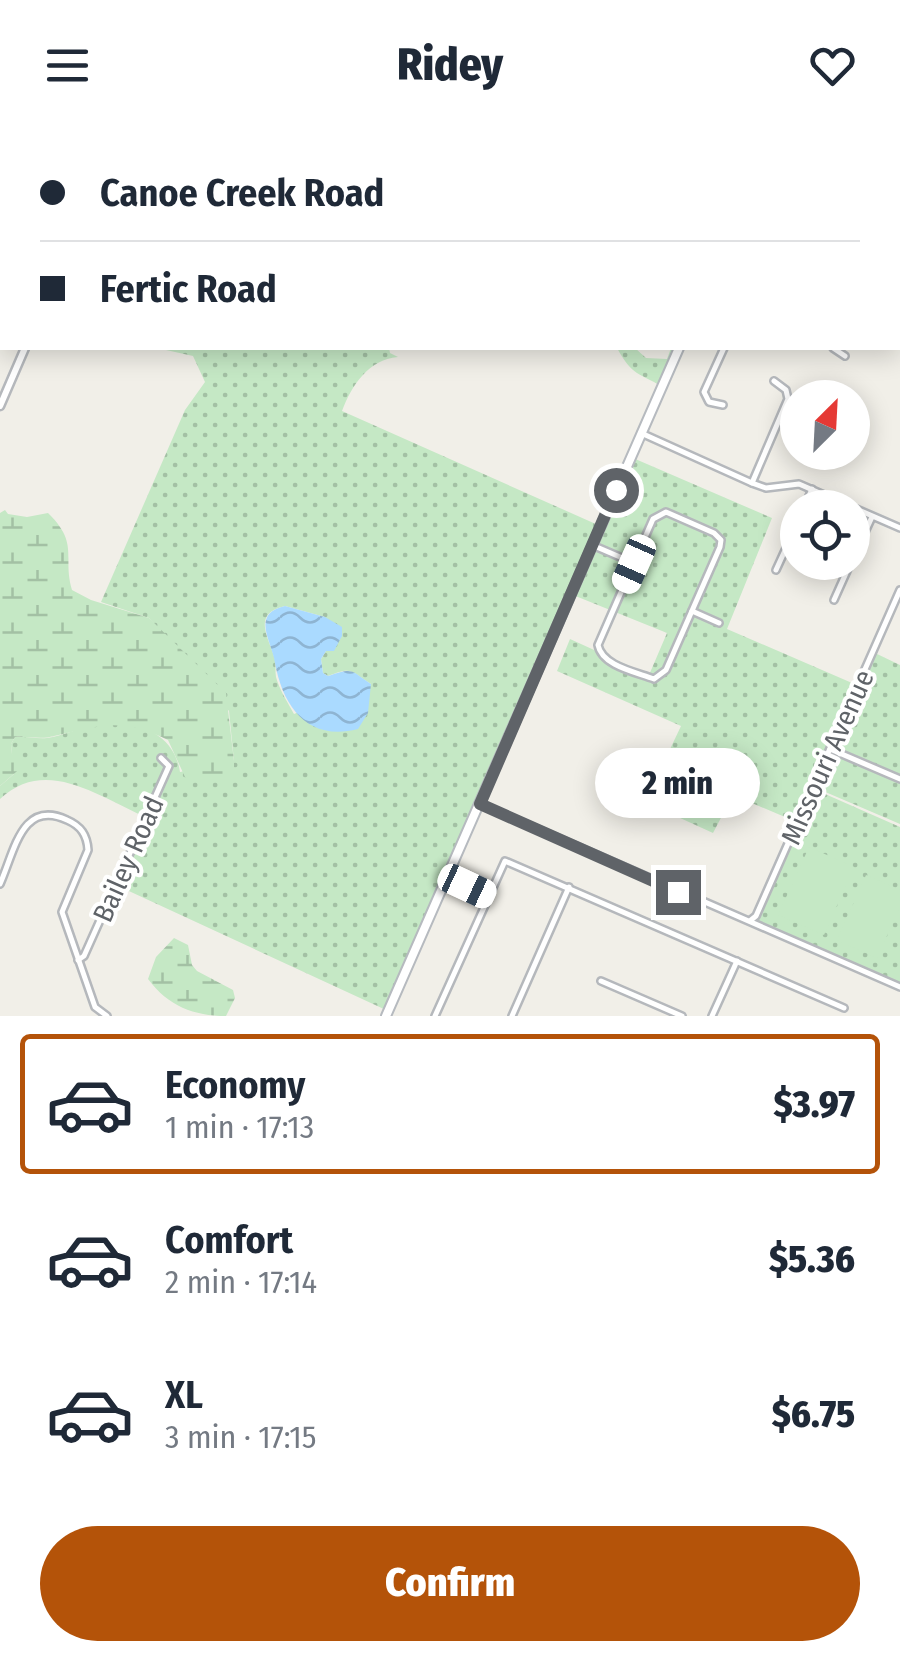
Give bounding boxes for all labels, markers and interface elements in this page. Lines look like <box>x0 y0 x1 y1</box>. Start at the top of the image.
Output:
icon: menu <box>40 38 95 93</box>
text: Ridey <box>397 38 503 92</box>
icon: heart <box>805 38 860 93</box>
text: Canoe Creek Road <box>100 170 384 216</box>
text: Fertic Road <box>100 266 277 312</box>
north arrow <box>780 380 870 470</box>
map controls <box>780 380 870 580</box>
route start <box>594 468 639 513</box>
button: locate <box>780 490 870 580</box>
car <box>608 530 660 598</box>
street label: Missouri Avenue <box>774 665 881 850</box>
callout: 2 min <box>596 747 760 817</box>
text: 2 min <box>642 764 713 802</box>
street label: Bailey Road <box>86 791 171 927</box>
car <box>433 860 501 912</box>
route end <box>656 870 701 915</box>
icon: car <box>45 1059 135 1149</box>
text: Economy <box>165 1062 305 1108</box>
text: $3.97 <box>773 1081 855 1127</box>
text: 1 min · 17:13 <box>165 1108 314 1146</box>
icon: car <box>45 1214 135 1304</box>
text: Comfort <box>165 1217 293 1263</box>
text: $5.36 <box>769 1236 855 1282</box>
text: 2 min · 17:14 <box>165 1263 317 1301</box>
icon: car <box>45 1369 135 1459</box>
text: XL <box>165 1372 203 1418</box>
text: $6.75 <box>772 1391 855 1437</box>
text: 3 min · 17:15 <box>165 1418 316 1456</box>
button: Confirm <box>40 1526 860 1641</box>

